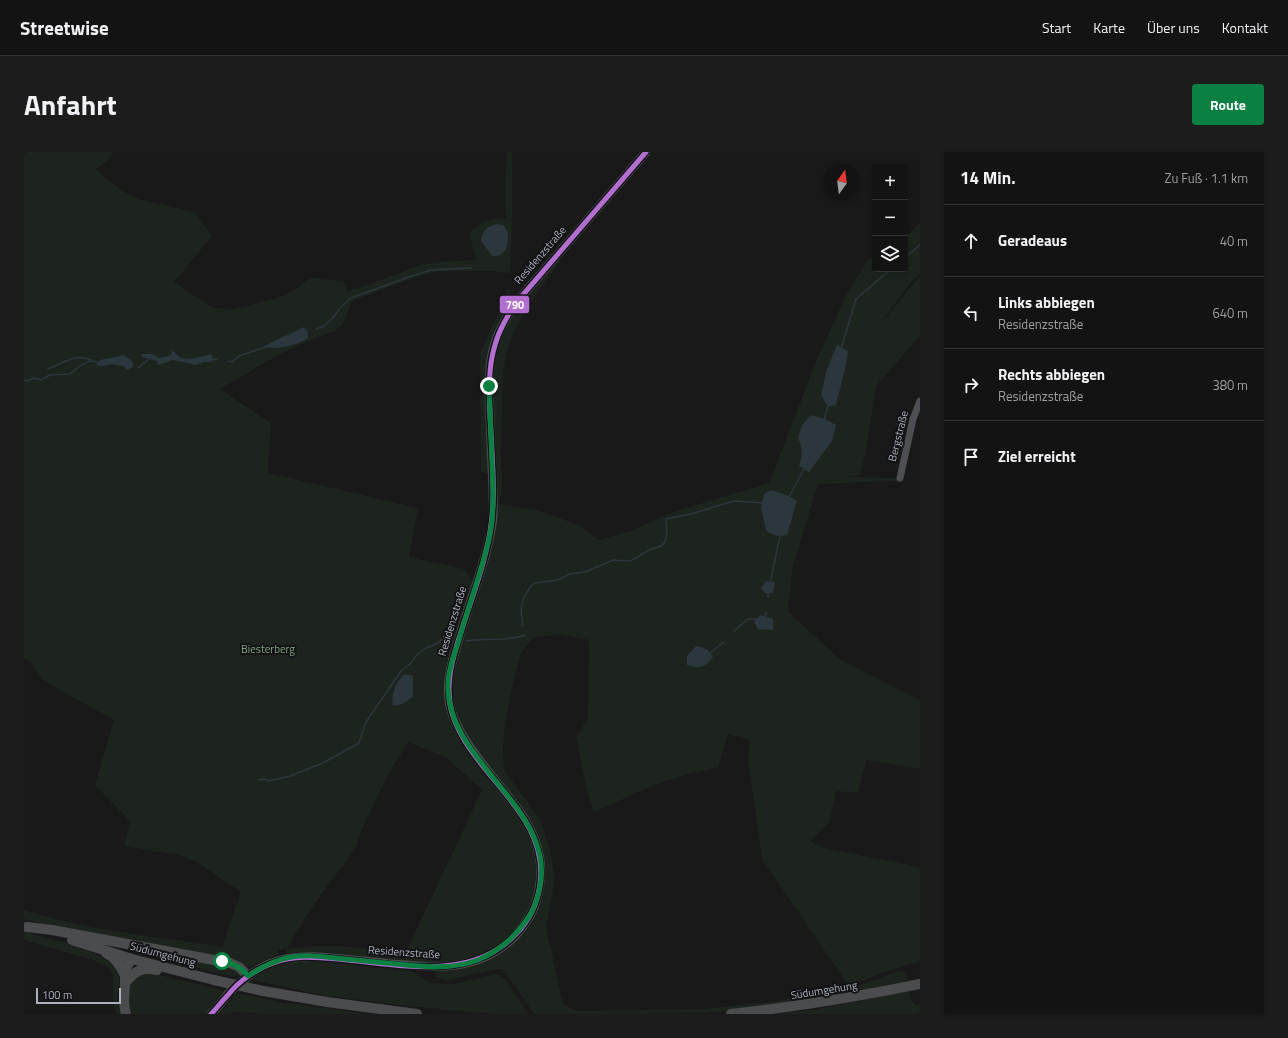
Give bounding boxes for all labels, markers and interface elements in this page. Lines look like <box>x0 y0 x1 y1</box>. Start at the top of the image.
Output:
text: Streetwise <box>20 13 109 42</box>
text: Start <box>1042 17 1071 38</box>
text: Karte <box>1093 17 1125 38</box>
text: Über uns <box>1147 17 1200 38</box>
text: Kontakt <box>1222 17 1268 38</box>
text: Anfahrt <box>24 83 117 126</box>
button: Route <box>1192 84 1264 125</box>
north arrow <box>824 164 860 200</box>
map controls <box>872 164 908 272</box>
button: + <box>872 164 908 200</box>
text: 14 Min. <box>960 165 1016 191</box>
text: Zu Fuß · 1.1 km <box>1165 168 1248 188</box>
button: − <box>872 200 908 236</box>
street label: Residenzstraße <box>510 222 570 288</box>
text: Geradeaus <box>998 229 1067 252</box>
icon: ahead <box>960 230 982 252</box>
text: 40 m <box>1220 231 1248 251</box>
button: layers <box>872 236 908 272</box>
text: Links abbiegen <box>998 291 1095 314</box>
line badge: 790 <box>499 295 530 314</box>
text: 790 <box>506 297 524 313</box>
icon: left <box>960 302 982 324</box>
text: 640 m <box>1212 303 1248 323</box>
text: Residenzstraße <box>998 314 1083 334</box>
text: Rechts abbiegen <box>998 363 1105 386</box>
icon: right <box>960 374 982 396</box>
text: 380 m <box>1212 375 1248 395</box>
route end <box>480 377 498 395</box>
text: Residenzstraße <box>998 386 1083 406</box>
street label: Bergstraße <box>884 408 912 463</box>
text: Ziel erreicht <box>998 445 1076 468</box>
icon: arrive <box>960 446 982 468</box>
street label: Residenzstraße <box>434 584 470 658</box>
park label: Biesterberg <box>241 641 295 657</box>
street label: Südumgehung <box>128 938 198 971</box>
street label: Residenzstraße <box>367 942 441 963</box>
route start <box>213 952 231 970</box>
street label: Südumgehung <box>790 977 859 1003</box>
scale bar <box>36 986 121 1005</box>
text: 100 m <box>42 987 72 1003</box>

